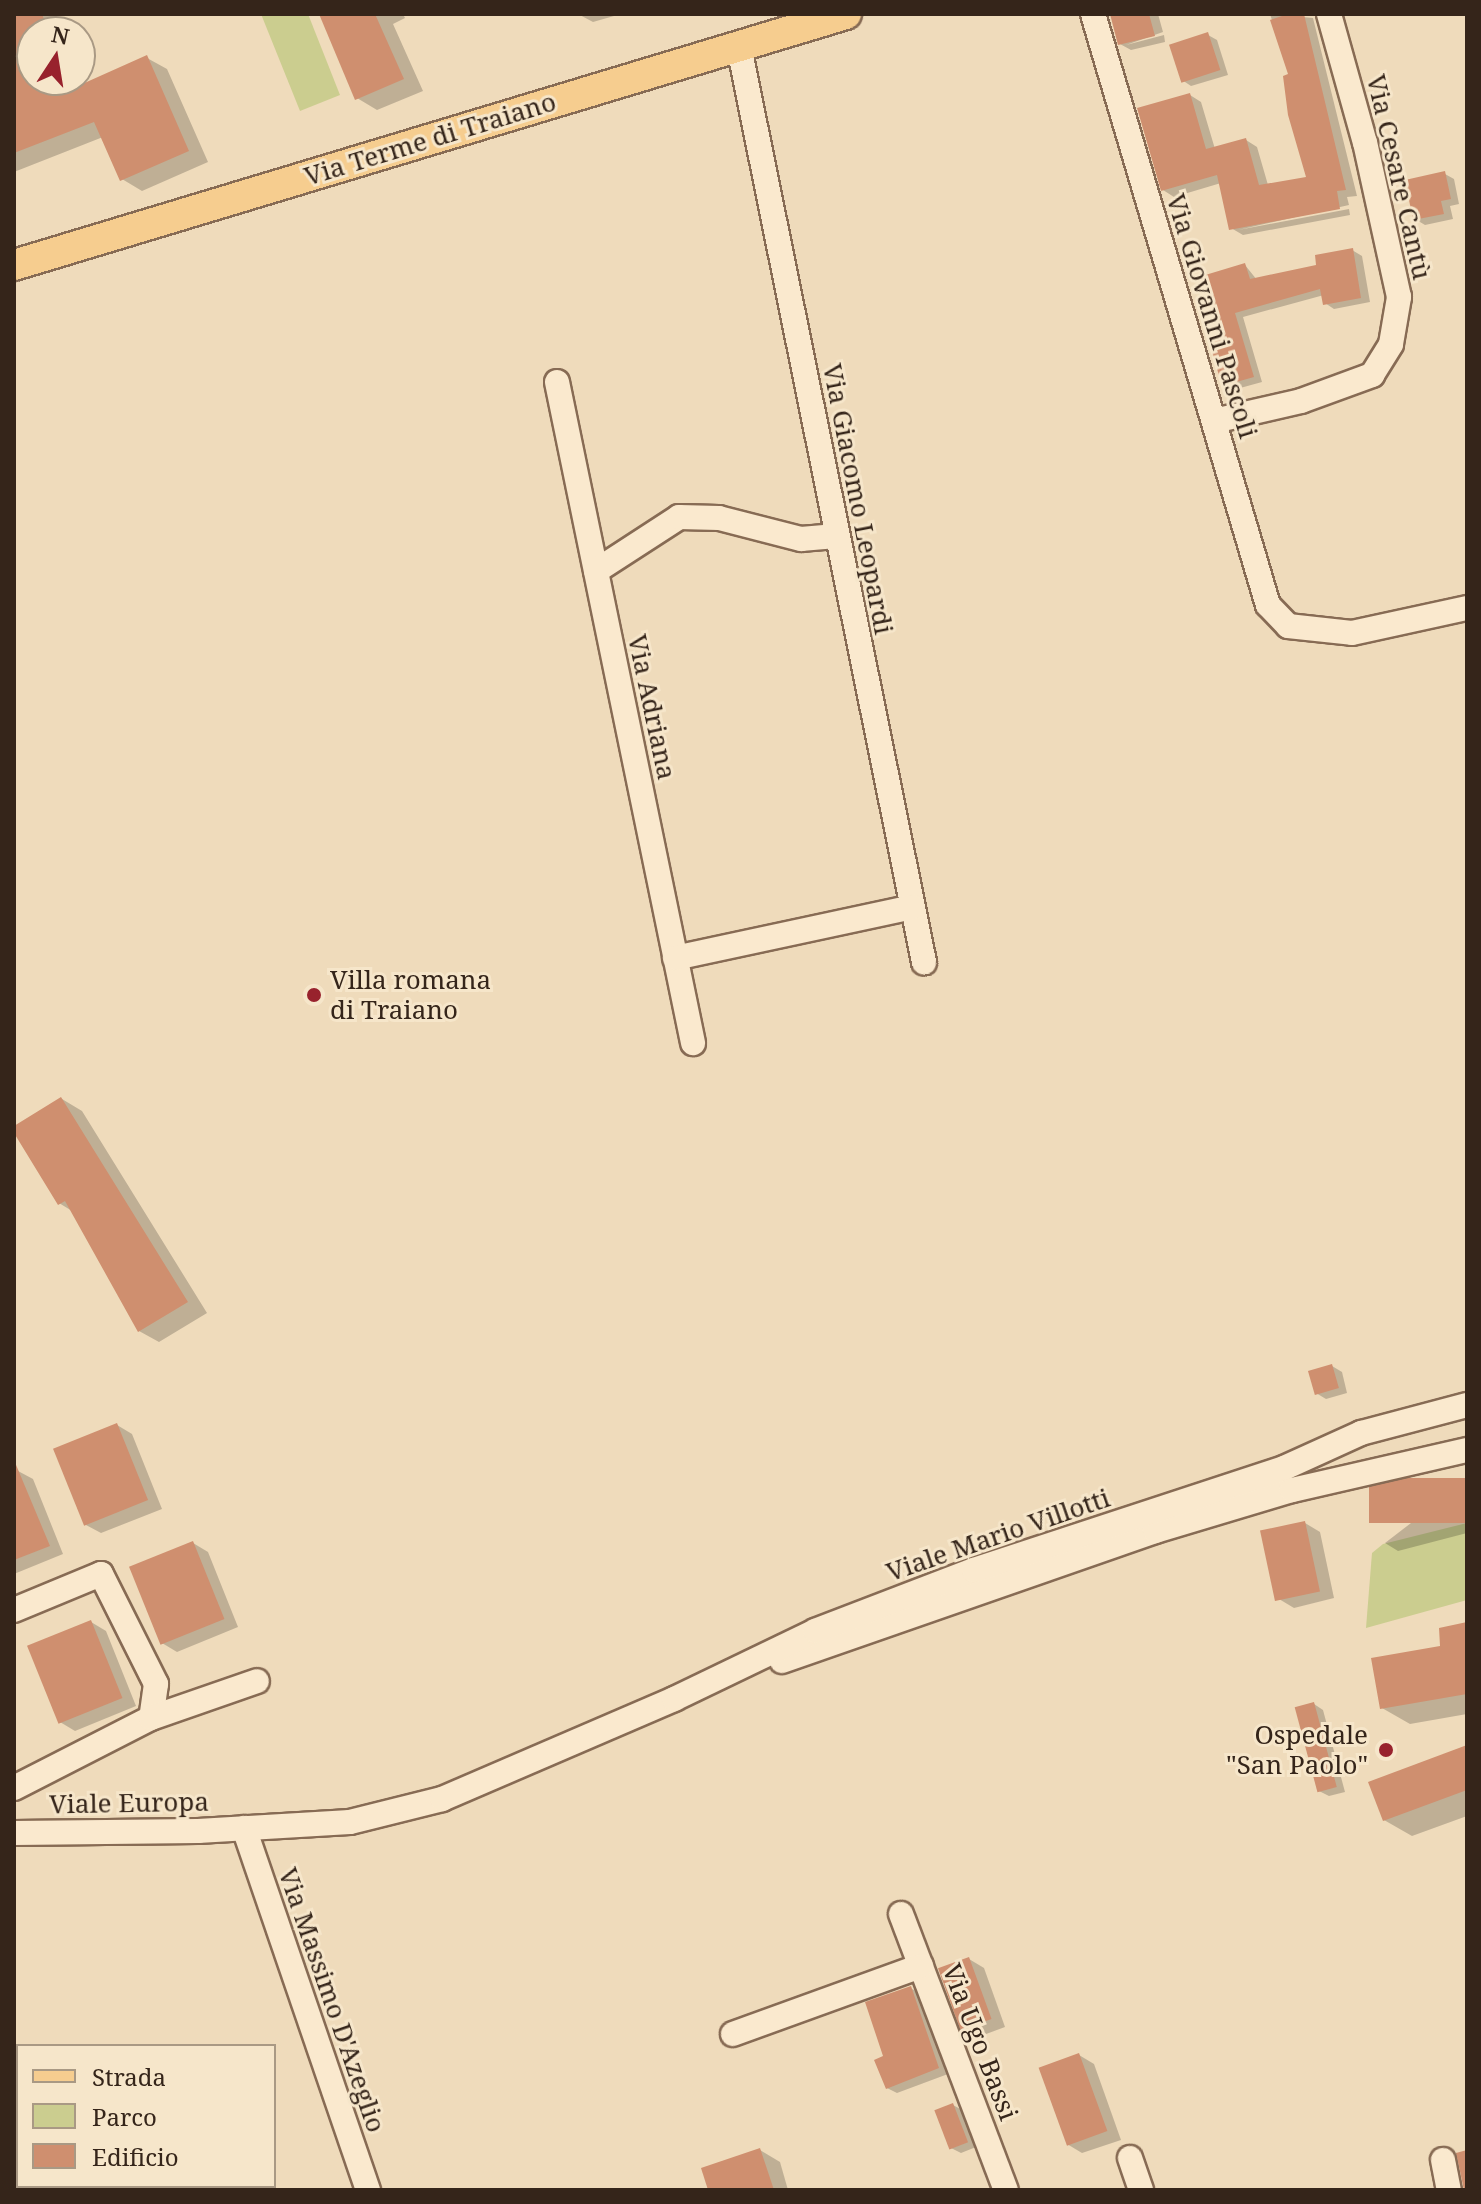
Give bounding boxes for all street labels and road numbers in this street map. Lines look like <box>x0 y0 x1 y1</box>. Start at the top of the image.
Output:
street label: Via Cesare Cantù <box>1360 71 1438 283</box>
street label: Via Terme di Traiano <box>300 86 560 192</box>
street label: Via Giovanni Pascoli <box>1160 190 1264 442</box>
street label: Via Giacomo Leopardi <box>816 361 900 637</box>
street label: Via Adriana <box>621 632 683 782</box>
street label: Viale Mario Villotti <box>882 1482 1114 1588</box>
street label: Viale Europa <box>49 1786 209 1820</box>
street label: Via Massimo D'Azeglio <box>272 1864 392 2136</box>
street label: Via Ugo Bassi <box>936 1959 1024 2125</box>

